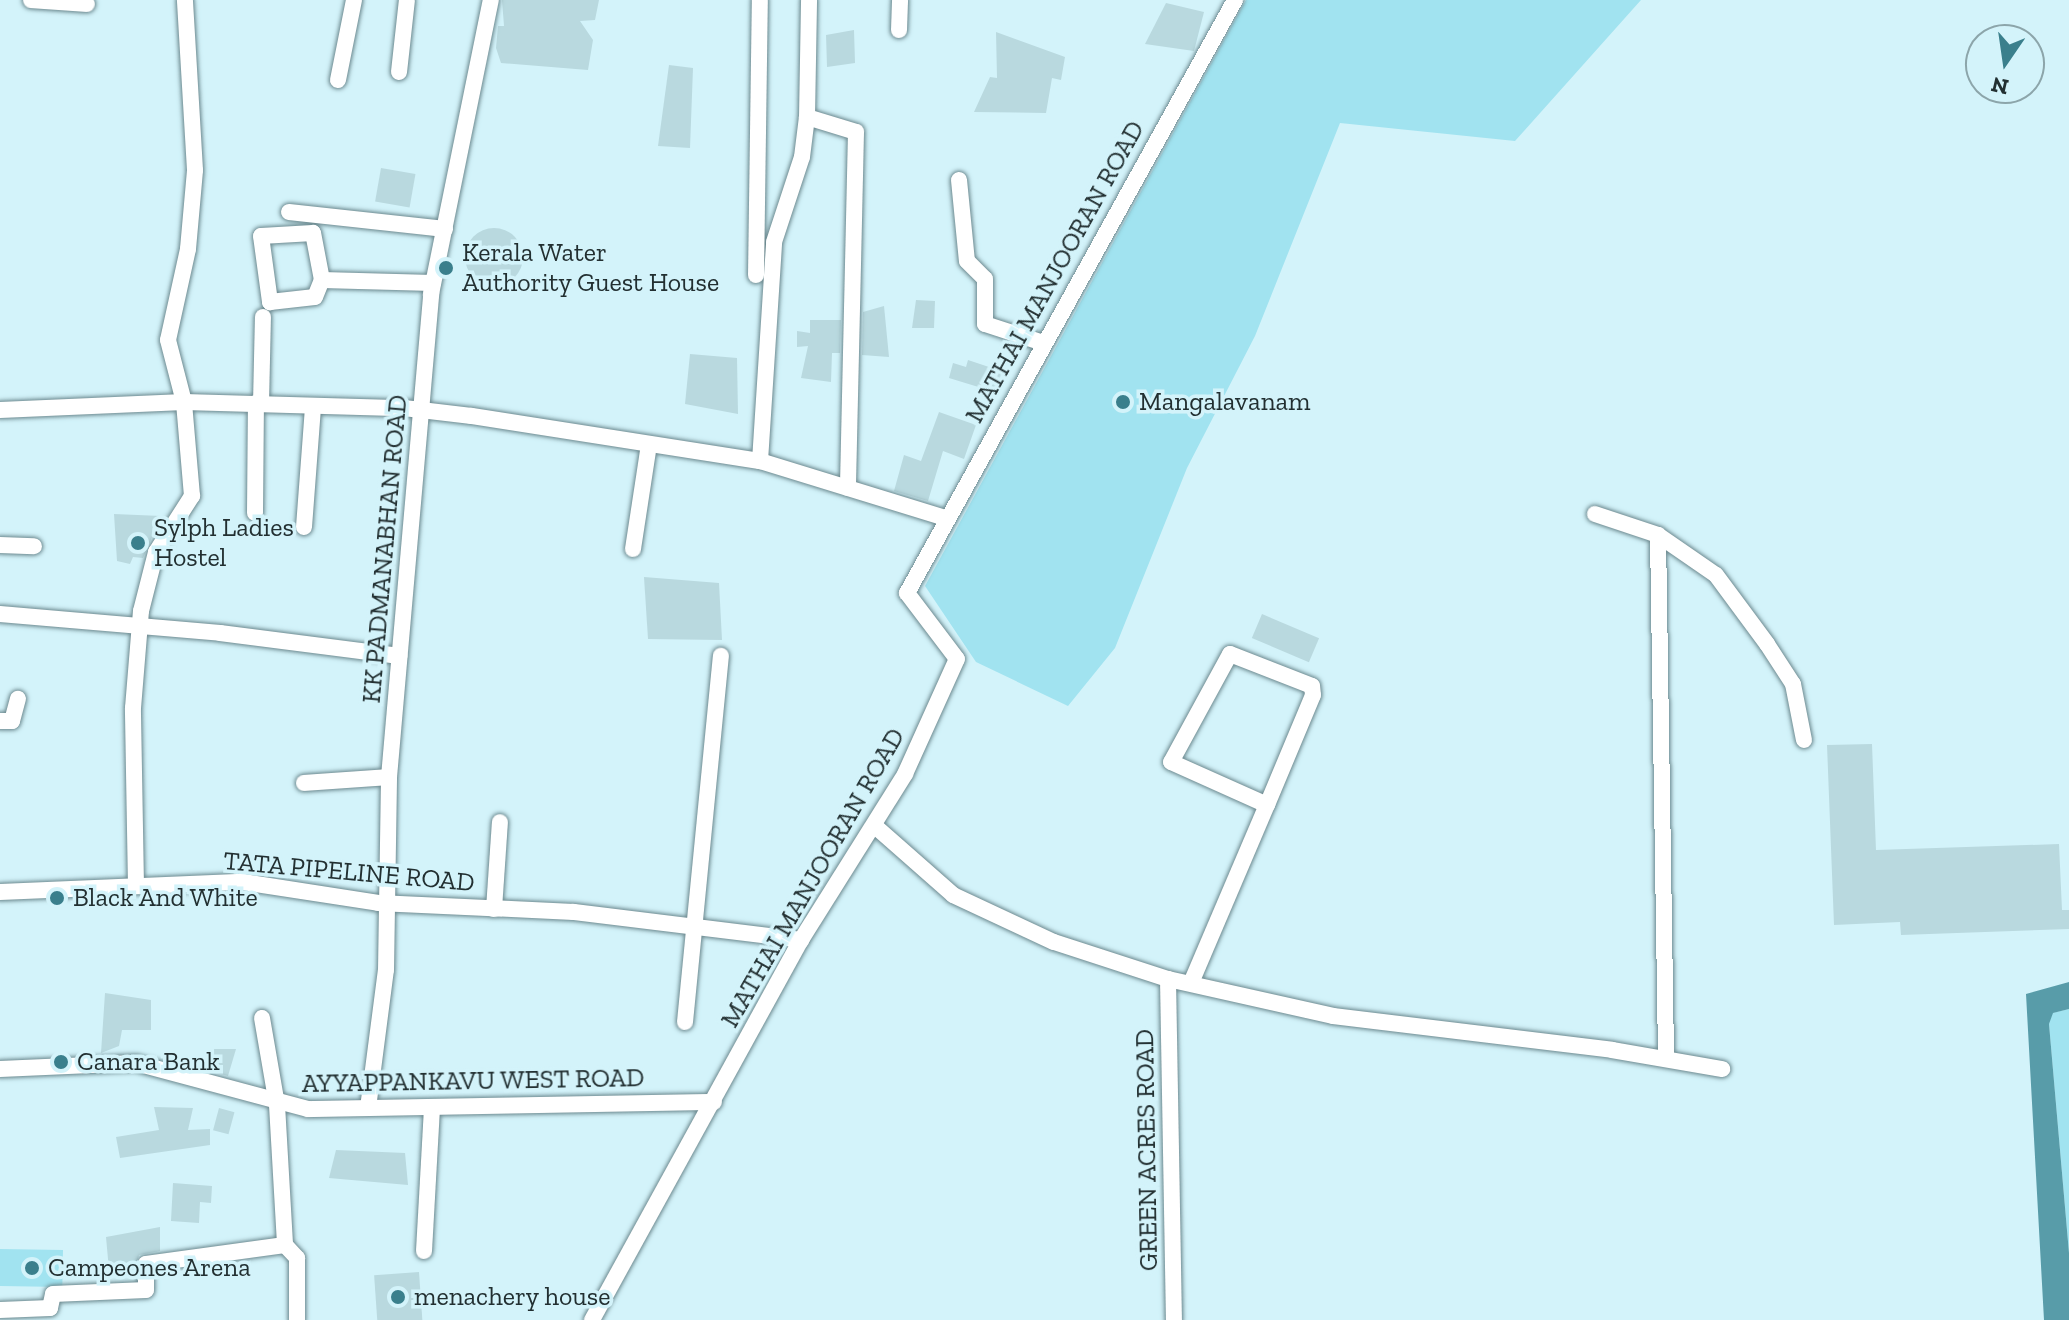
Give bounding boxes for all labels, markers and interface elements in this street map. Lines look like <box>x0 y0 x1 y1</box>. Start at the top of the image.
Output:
north arrow <box>1965 24 2045 104</box>
text: N <box>1989 71 2011 101</box>
street label: MATHAI MANJOORAN ROAD <box>959 116 1151 428</box>
place label: Kerala Water Authority Guest House <box>462 237 720 298</box>
marker: Kerala Water Authority Guest House <box>437 259 455 277</box>
place label: Mangalavanam <box>1139 386 1311 418</box>
street label: KK PADMANABHAN ROAD <box>356 393 414 705</box>
marker: Mangalavanam <box>1114 393 1132 411</box>
place label: Sylph Ladies Hostel <box>154 512 294 574</box>
marker: Sylph Ladies Hostel <box>129 534 147 552</box>
street label: MATHAI MANJOORAN ROAD <box>714 723 912 1033</box>
street label: TATA PIPELINE ROAD <box>222 845 476 899</box>
place label: Black And White <box>73 882 259 914</box>
marker: Black And White <box>48 889 66 907</box>
street label: GREEN ACRES ROAD <box>1129 1028 1165 1272</box>
place label: Canara Bank <box>77 1046 220 1078</box>
marker: Canara Bank <box>52 1053 70 1071</box>
street label: AYYAPPANKAVU WEST ROAD <box>301 1062 645 1100</box>
place label: Campeones Arena <box>48 1252 252 1284</box>
marker: Campeones Arena <box>23 1259 41 1277</box>
place label: menachery house <box>414 1281 611 1313</box>
marker: menachery house <box>389 1288 407 1306</box>

